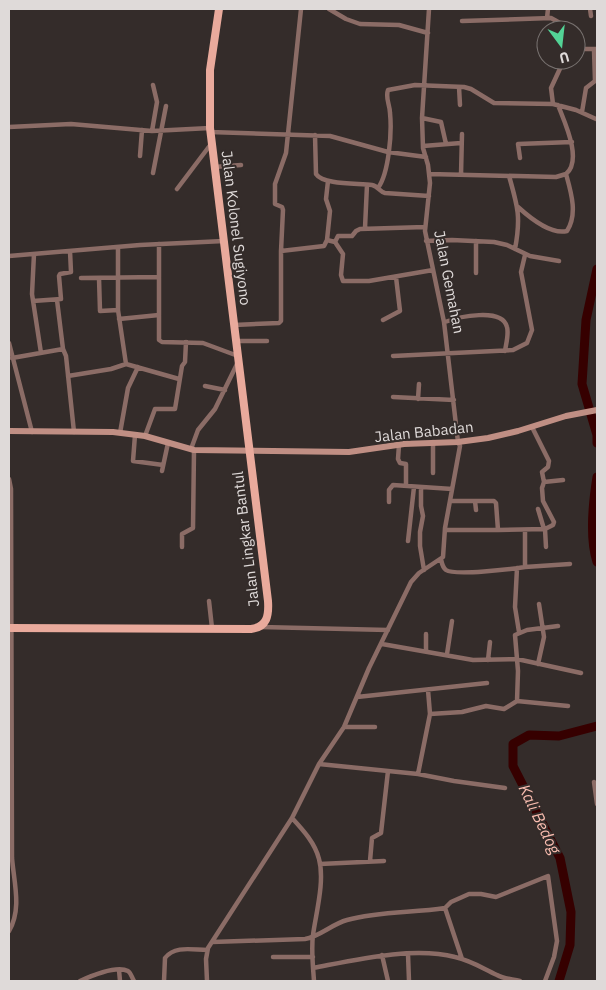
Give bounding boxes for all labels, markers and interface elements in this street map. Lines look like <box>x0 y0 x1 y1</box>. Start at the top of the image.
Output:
north arrow <box>536 20 586 70</box>
text: U <box>557 48 571 68</box>
street label: Jalan Kolonel Sugiyono <box>218 149 255 306</box>
street label: Jalan Gemahan <box>430 229 469 335</box>
street label: Jalan Babadan <box>373 417 474 446</box>
street label: Jalan Lingkar Bantul <box>228 470 263 608</box>
water label: Kali Bedog <box>515 781 566 858</box>

